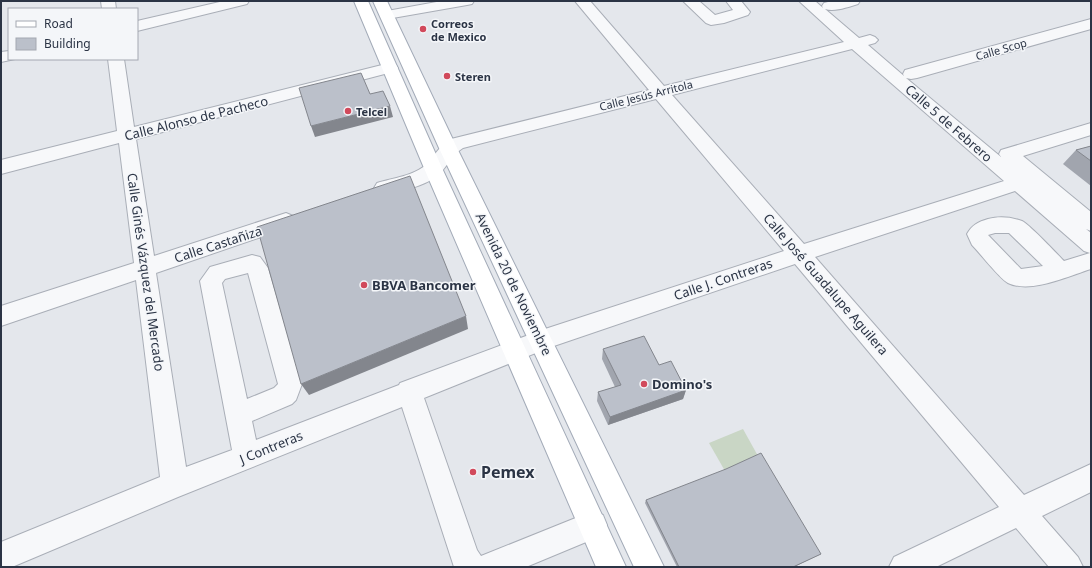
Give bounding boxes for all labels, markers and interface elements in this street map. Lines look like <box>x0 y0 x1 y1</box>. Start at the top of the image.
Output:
legend <box>8 8 138 60</box>
text: Road <box>44 15 73 32</box>
place label: Correos de Mexico <box>431 16 486 44</box>
marker: Correos de Mexico <box>418 24 428 34</box>
street label: Calle Scop <box>974 34 1029 63</box>
text: Building <box>44 35 91 52</box>
place label: Steren <box>455 69 491 84</box>
marker: Steren <box>442 71 452 81</box>
street label: Calle Jesús Arritola <box>598 76 694 114</box>
street label: Calle 5 de Febrero <box>902 80 996 166</box>
street label: Calle Alonso de Pacheco <box>122 91 270 145</box>
place label: Telcel <box>356 104 387 119</box>
marker: Telcel <box>343 106 353 116</box>
street label: Calle Ginés Vázquez del Mercado <box>123 172 169 372</box>
street label: Calle José Guadalupe Aguilera <box>759 209 893 359</box>
street label: Avenida 20 de Noviembre <box>472 210 556 358</box>
street label: Calle Castañiza <box>172 221 264 267</box>
street label: Calle J. Contreras <box>671 254 775 304</box>
place label: BBVA Bancomer <box>372 276 476 294</box>
marker: BBVA Bancomer <box>359 280 369 290</box>
place label: Domino's <box>652 375 712 393</box>
marker: Domino's <box>639 379 649 389</box>
street label: J Contreras <box>235 426 305 469</box>
place label: Pemex <box>481 461 535 483</box>
marker: Pemex <box>468 467 478 477</box>

